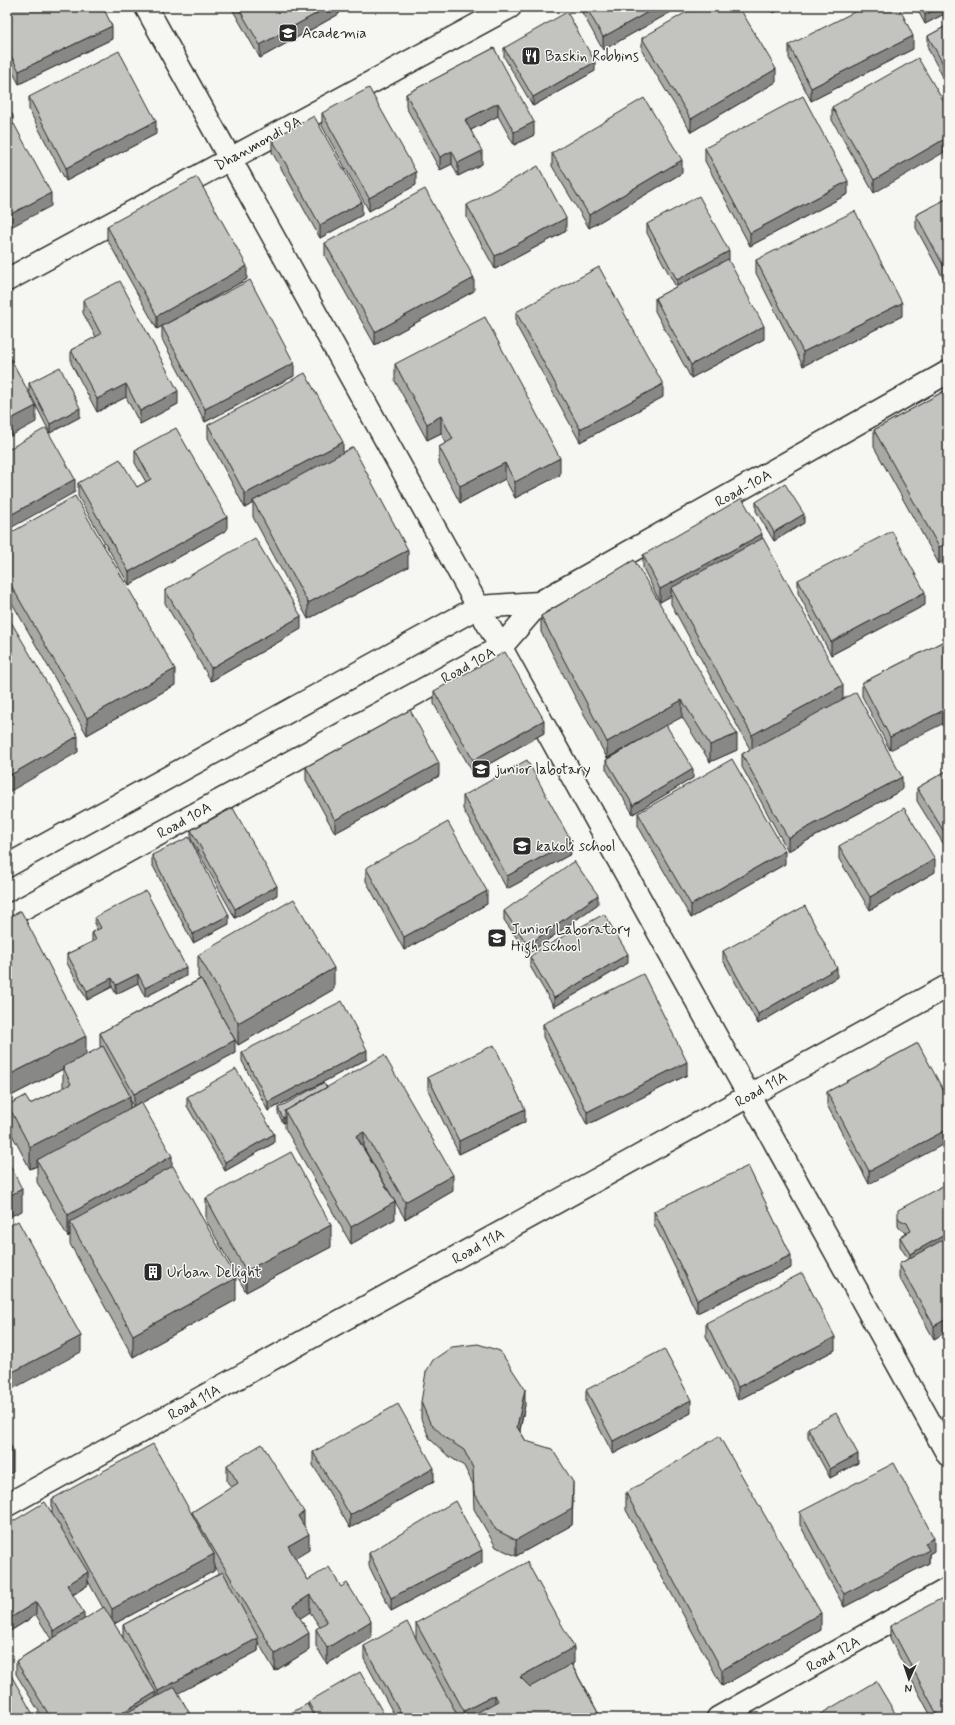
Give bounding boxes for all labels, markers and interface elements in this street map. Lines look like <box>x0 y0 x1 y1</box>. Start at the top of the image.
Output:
school or university icon: Academia <box>277 22 299 44</box>
place label: Academia <box>302 24 367 44</box>
restaurant icon: Baskin Robbins <box>520 45 542 67</box>
place label: Baskin Robbins <box>545 47 639 67</box>
street label: Dhanmondi 9A <box>211 112 306 176</box>
street label: Road-10A <box>712 465 775 513</box>
street label: Road 10A <box>438 643 499 689</box>
school or university icon: junior labotary <box>470 758 492 780</box>
place label: junior labotary <box>494 760 591 780</box>
street label: Road 10A <box>154 798 215 844</box>
school or university icon: kakoli school <box>511 835 533 857</box>
place label: kakoli school <box>536 837 616 857</box>
place label: Junior Laboratory High School <box>511 920 630 958</box>
school or university icon: Junior Laboratory High School <box>486 927 508 949</box>
street label: Road 11A <box>732 1067 791 1112</box>
street label: Road 11A <box>449 1224 508 1269</box>
building icon: Urban Delight <box>142 1261 164 1283</box>
place label: Urban Delight <box>167 1263 261 1283</box>
street label: Road 11A <box>165 1380 224 1425</box>
street label: Road 12A <box>803 1632 864 1678</box>
north arrow <box>889 1659 929 1699</box>
text: N <box>905 1681 913 1695</box>

